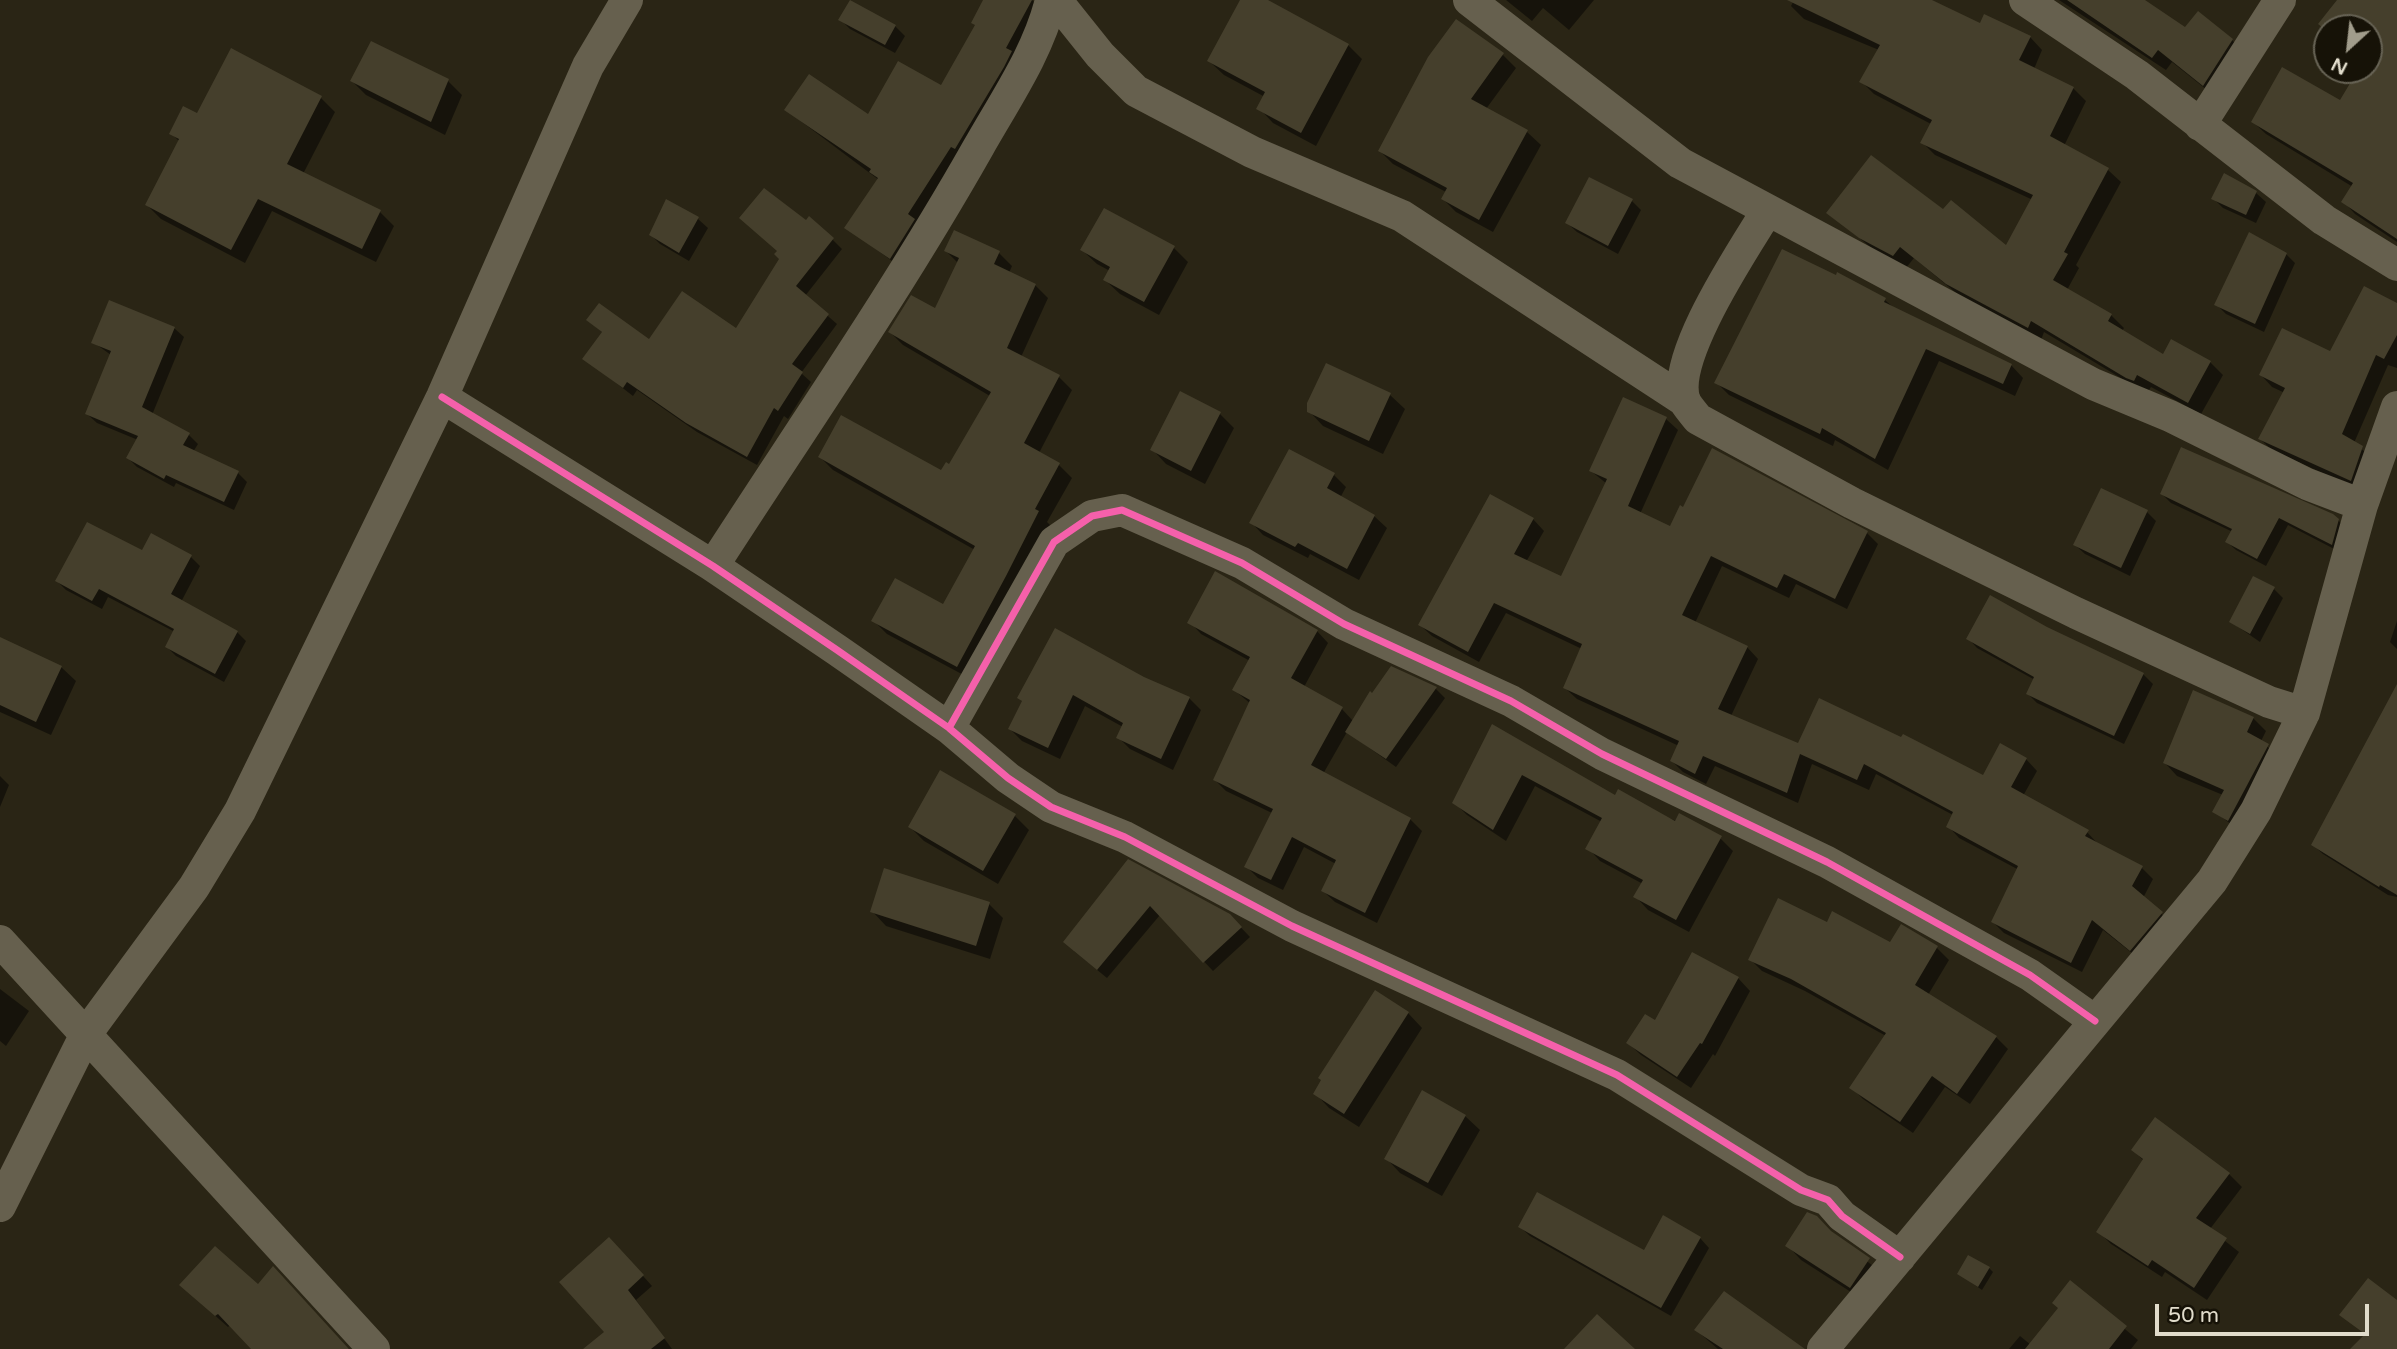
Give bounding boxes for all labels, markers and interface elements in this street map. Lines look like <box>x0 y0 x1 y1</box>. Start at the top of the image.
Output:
north arrow <box>2313 14 2383 84</box>
text: N <box>2328 53 2351 79</box>
scale bar <box>2159 1290 2372 1334</box>
text: 50 m <box>2168 1303 2219 1328</box>

